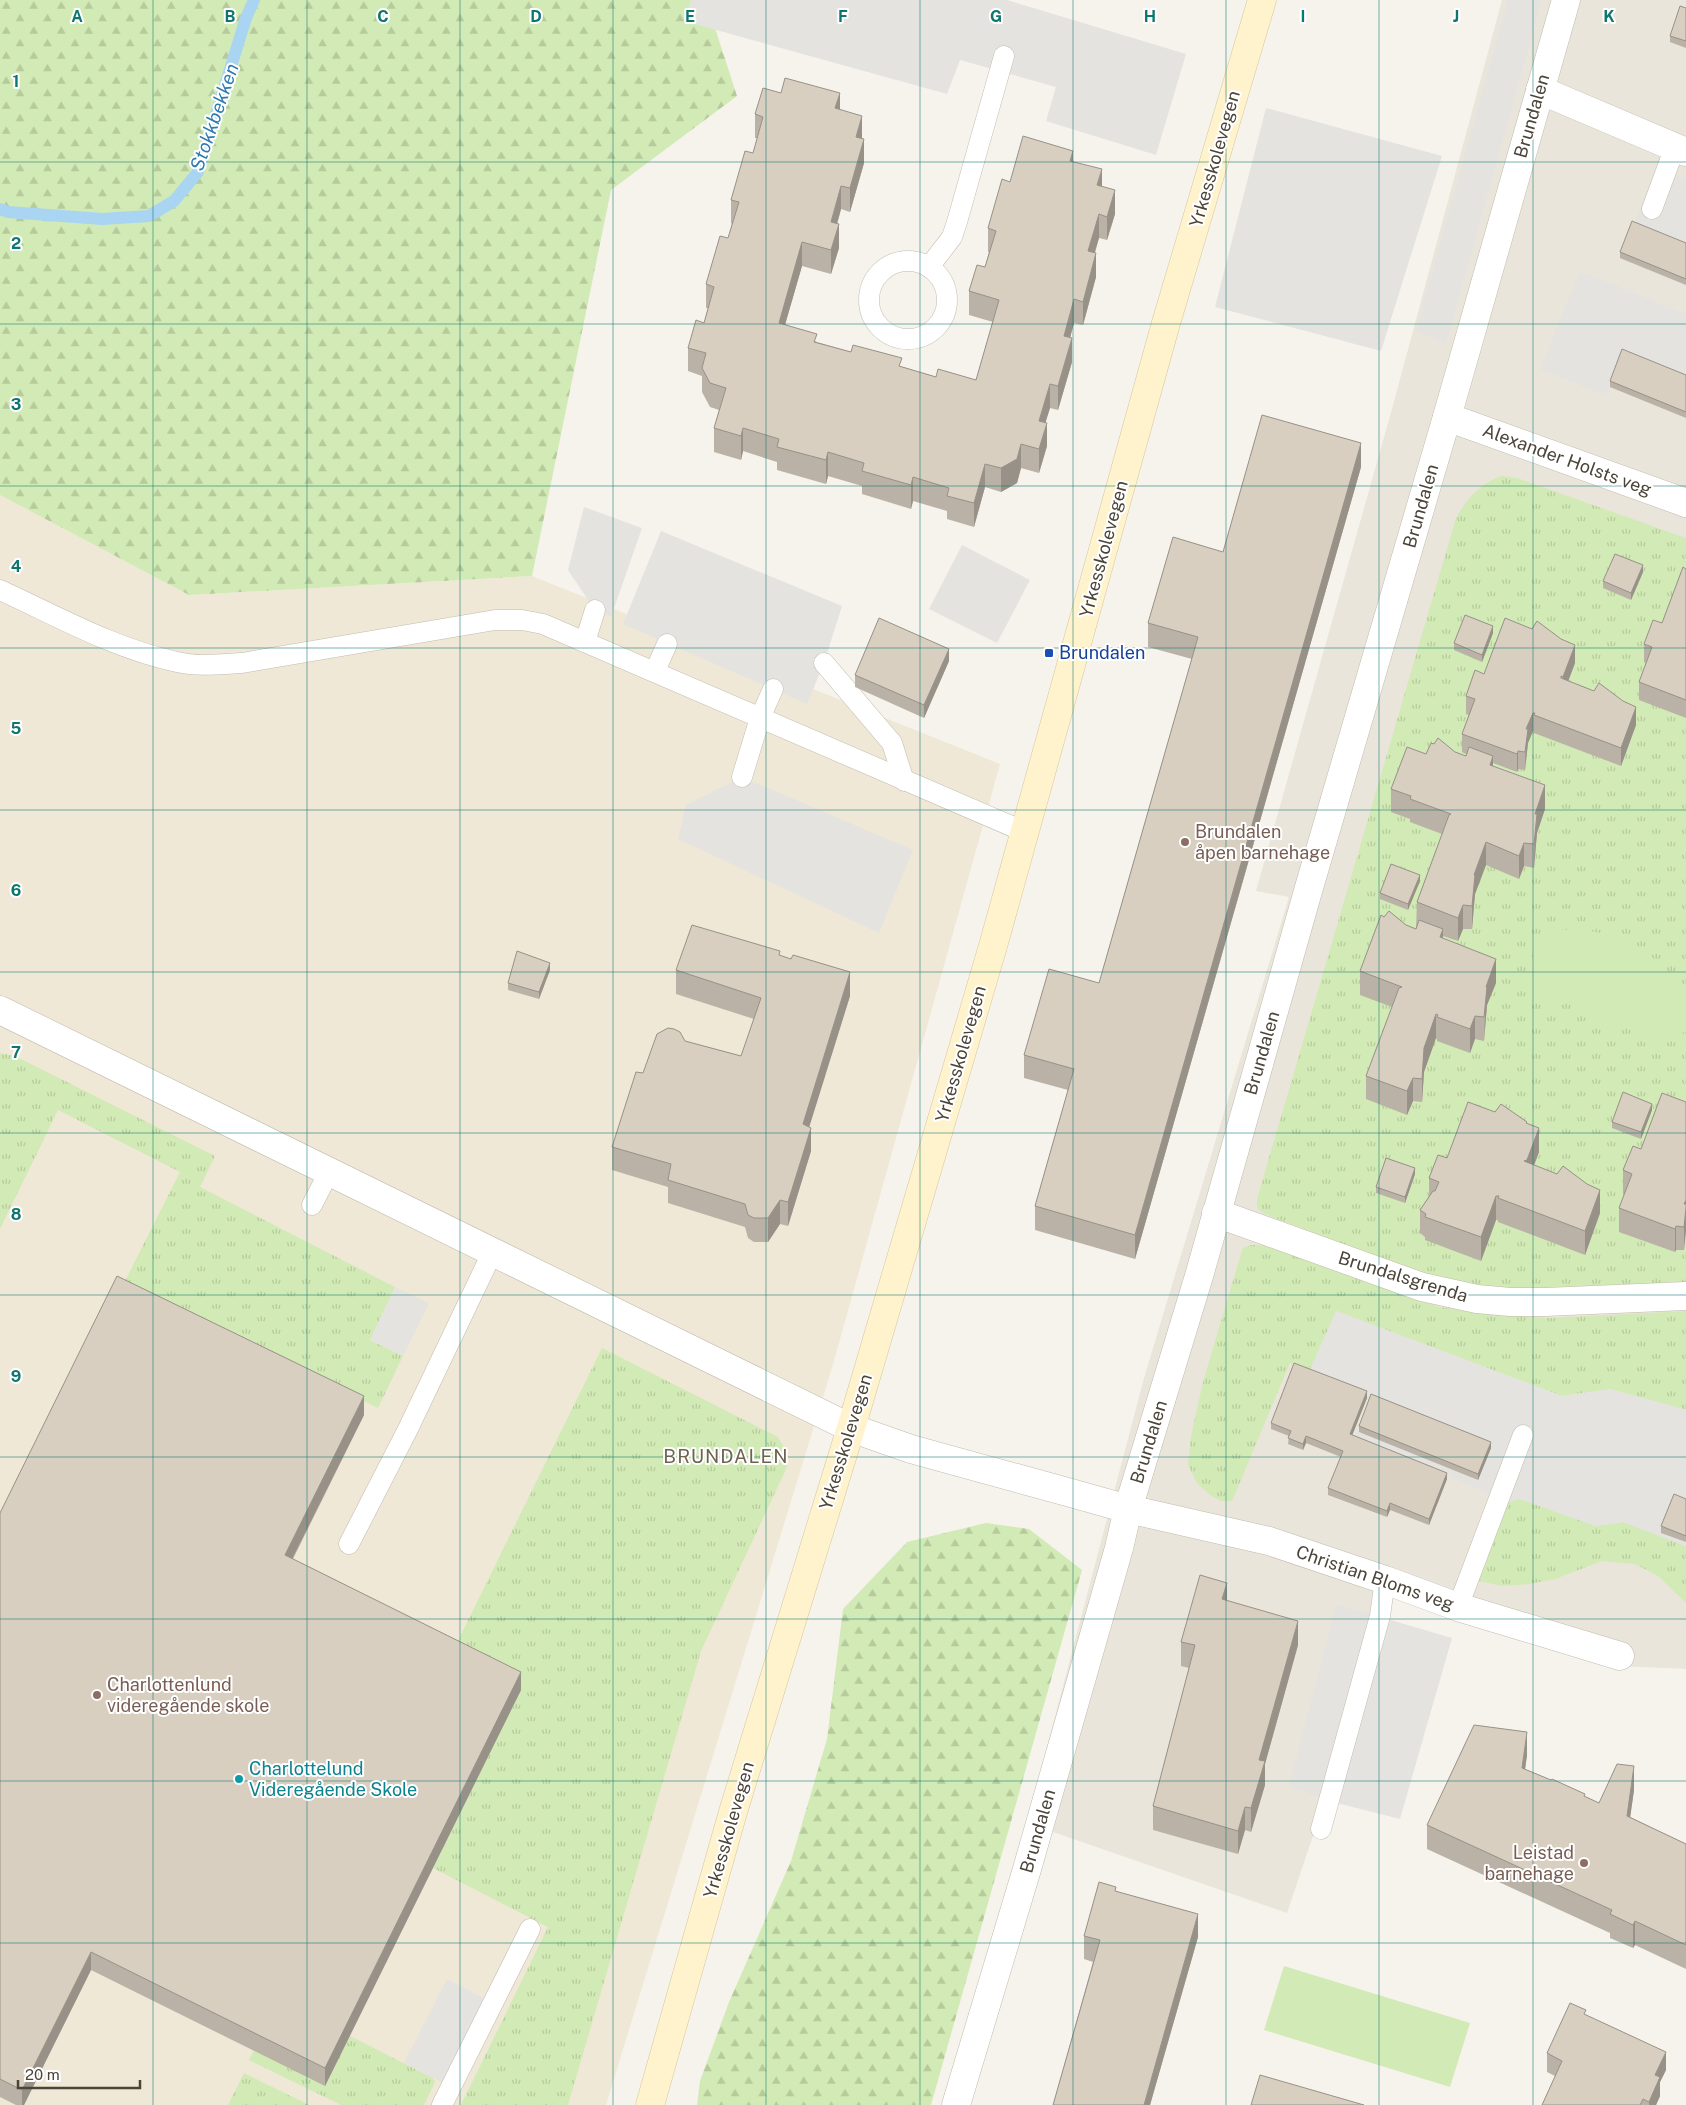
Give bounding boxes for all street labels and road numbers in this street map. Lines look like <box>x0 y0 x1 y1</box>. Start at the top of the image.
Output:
street label: Brundalen <box>1510 71 1554 160</box>
street label: Yrkesskolevegen <box>1185 88 1244 230</box>
street label: Alexander Holsts veg <box>1480 419 1655 500</box>
street label: Brundalen <box>1399 461 1443 550</box>
street label: Yrkesskolevegen <box>1075 478 1132 620</box>
street label: Yrkesskolevegen <box>931 983 990 1125</box>
street label: Brundalen <box>1240 1008 1284 1097</box>
street label: Brundalsgrenda <box>1336 1247 1470 1306</box>
street label: Yrkesskolevegen <box>815 1371 876 1512</box>
street label: Brundalen <box>1126 1397 1171 1486</box>
street label: Christian Bloms veg <box>1293 1541 1457 1614</box>
street label: Yrkesskolevegen <box>699 1759 758 1901</box>
street label: Brundalen <box>1016 1786 1060 1875</box>

